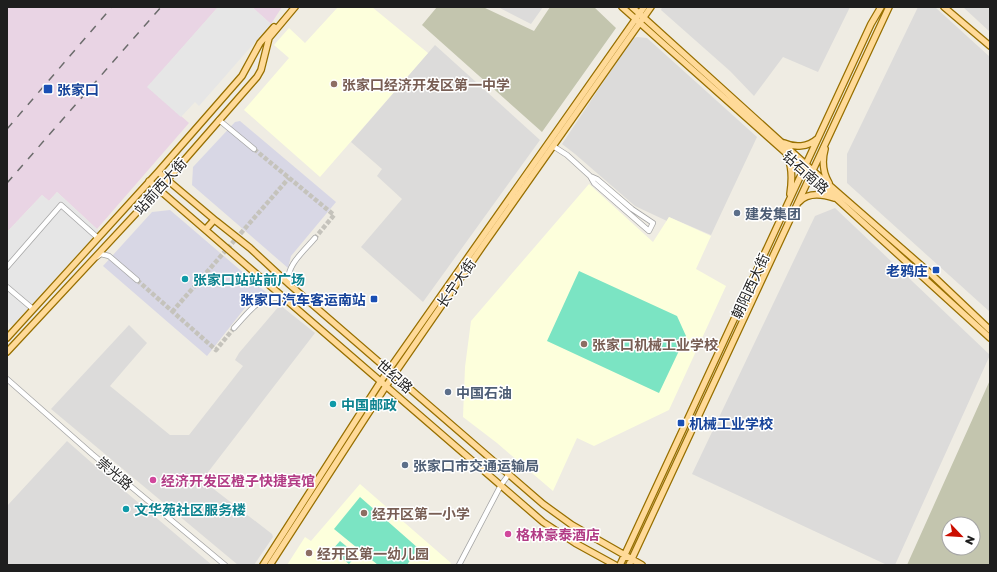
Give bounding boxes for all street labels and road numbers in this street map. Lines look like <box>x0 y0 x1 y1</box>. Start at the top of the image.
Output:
street label: 钻石南路 <box>780 147 832 197</box>
street label: 站前西大街 <box>130 154 190 218</box>
street label: 朝阳西大街 <box>728 251 772 321</box>
street label: 长宁大街 <box>433 255 479 311</box>
street label: 世纪路 <box>374 356 416 396</box>
street label: 崇光路 <box>93 453 137 493</box>

